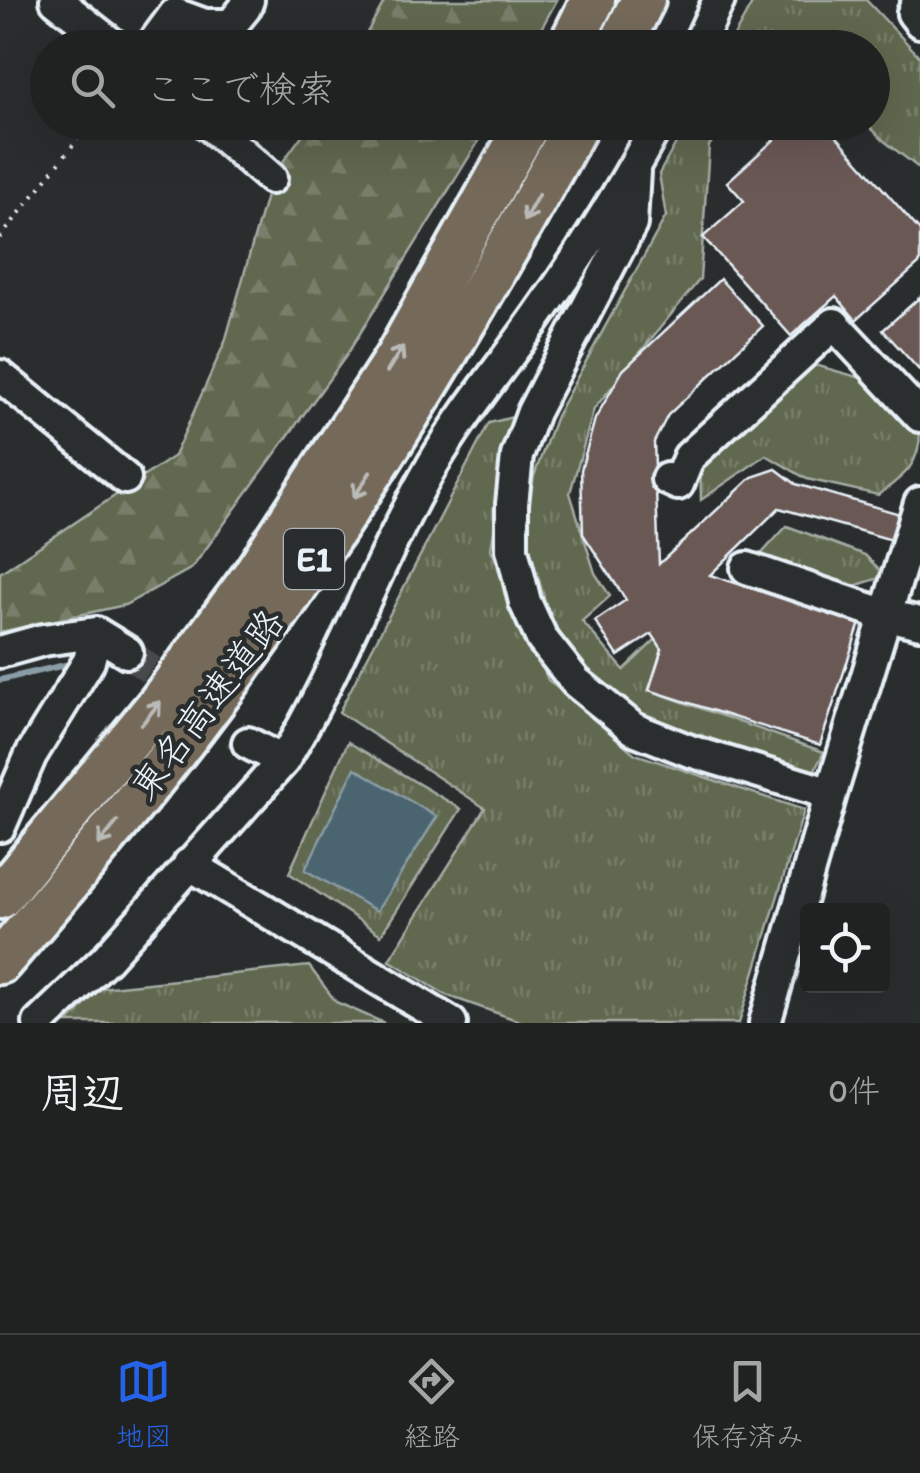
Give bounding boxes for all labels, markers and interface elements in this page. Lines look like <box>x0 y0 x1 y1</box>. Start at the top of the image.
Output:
search box <box>30 30 890 140</box>
icon: search <box>65 58 120 113</box>
text: ここで検索 <box>145 66 335 112</box>
one-way arrow <box>520 193 540 222</box>
one-way arrow <box>384 346 405 374</box>
one-way arrow <box>351 471 372 499</box>
road number: E1 <box>284 529 344 589</box>
street label: 東名高速道路 <box>120 599 294 809</box>
one-way arrow <box>140 701 162 727</box>
one-way arrow <box>97 819 119 845</box>
map controls <box>800 903 890 993</box>
button: locate <box>800 903 890 993</box>
text: 周辺 <box>40 1067 124 1118</box>
text: 0件 <box>828 1072 880 1110</box>
tab: 地図 <box>116 1354 172 1454</box>
tab: 経路 <box>404 1354 460 1454</box>
tab: 保存済み <box>692 1354 804 1454</box>

